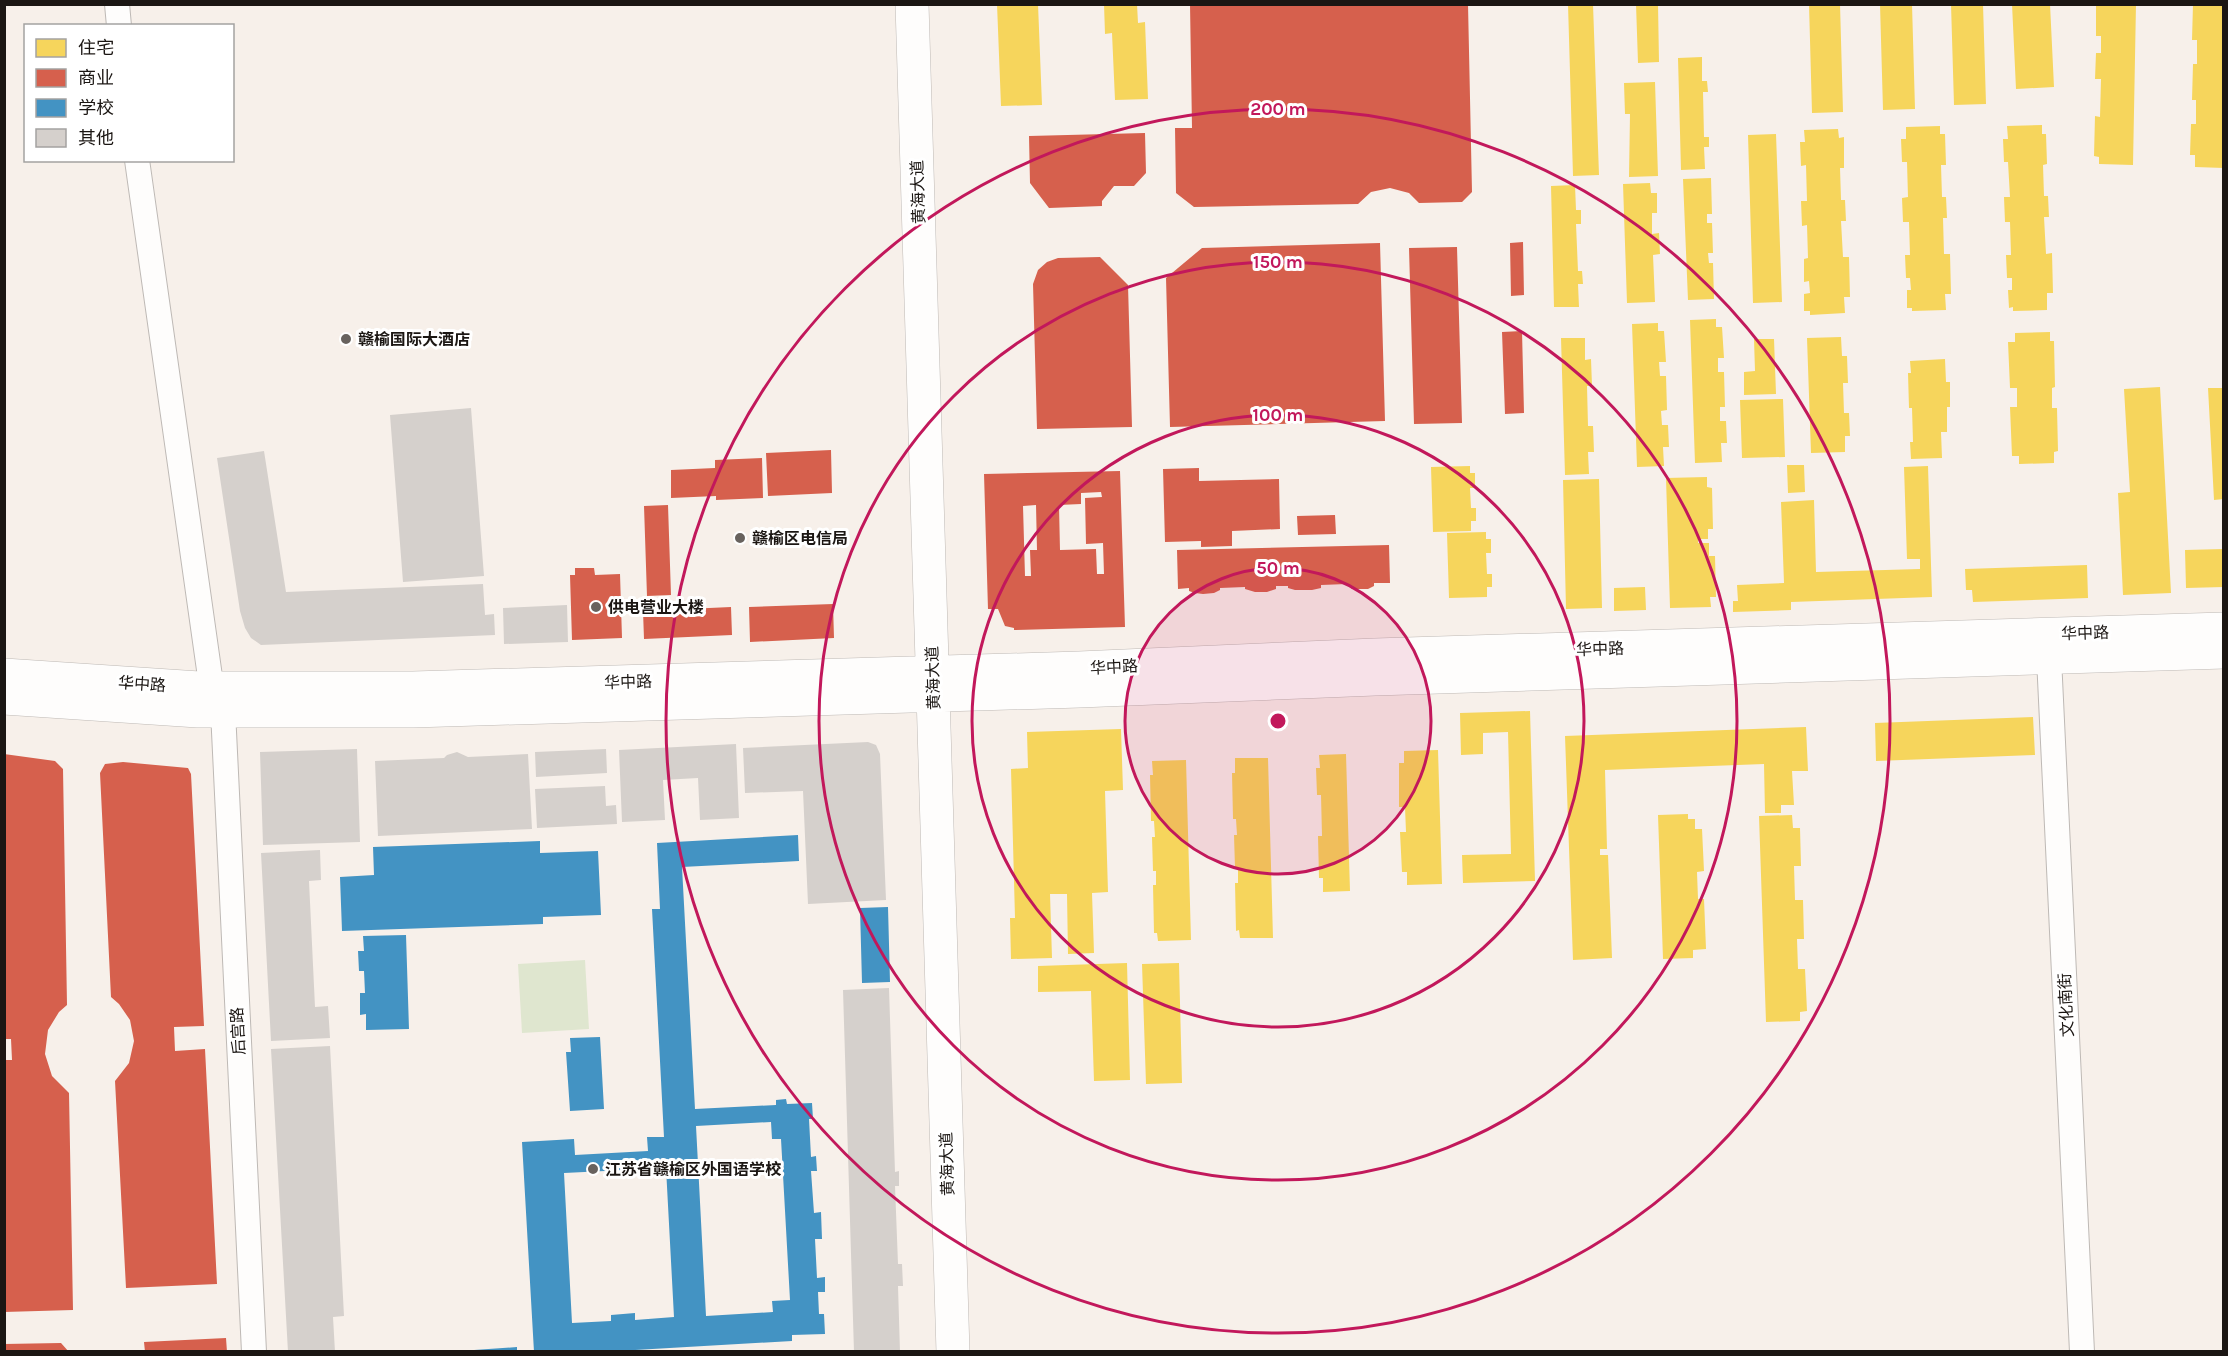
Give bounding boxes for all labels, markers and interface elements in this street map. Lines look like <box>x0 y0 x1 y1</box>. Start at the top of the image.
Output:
legend <box>24 24 234 162</box>
text: 住宅 <box>78 37 114 59</box>
text: 商业 <box>78 67 114 89</box>
text: 学校 <box>78 97 114 119</box>
text: 200 m <box>1250 98 1306 120</box>
text: 其他 <box>78 127 114 149</box>
street label: 黄海大道 <box>907 160 929 224</box>
text: 150 m <box>1253 251 1303 273</box>
place label: 赣榆国际大酒店 <box>358 330 470 349</box>
marker: 赣榆国际大酒店 <box>339 332 353 346</box>
text: 100 m <box>1253 404 1303 426</box>
place label: 赣榆区电信局 <box>752 529 848 548</box>
marker: 赣榆区电信局 <box>733 531 747 545</box>
text: 50 m <box>1256 557 1300 579</box>
place label: 供电营业大楼 <box>608 598 704 617</box>
marker: 供电营业大楼 <box>589 600 603 614</box>
street label: 华中路 <box>2061 623 2109 643</box>
street label: 华中路 <box>1576 639 1624 659</box>
street label: 黄海大道 <box>922 646 944 710</box>
street label: 华中路 <box>1090 656 1138 678</box>
street label: 华中路 <box>604 672 652 692</box>
street label: 华中路 <box>117 673 167 695</box>
centre of rings <box>1268 711 1288 731</box>
street label: 文化南街 <box>2055 973 2077 1037</box>
street label: 后宫路 <box>227 1007 249 1055</box>
street label: 黄海大道 <box>936 1132 958 1196</box>
place label: 江苏省赣榆区外国语学校 <box>605 1160 782 1179</box>
marker: 江苏省赣榆区外国语学校 <box>586 1162 600 1176</box>

